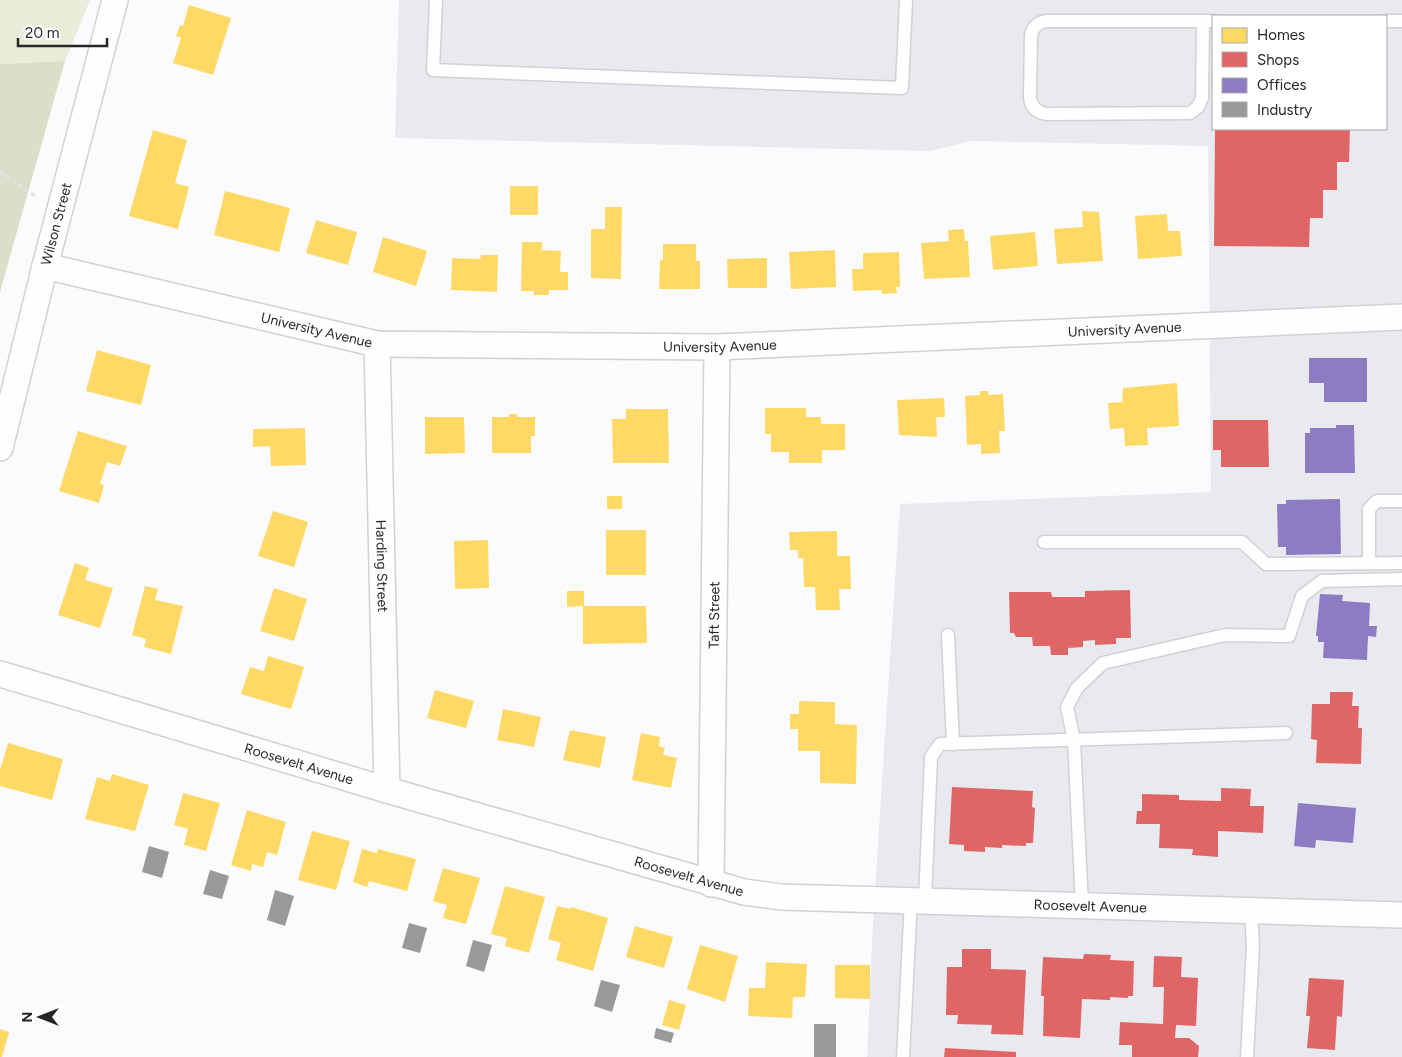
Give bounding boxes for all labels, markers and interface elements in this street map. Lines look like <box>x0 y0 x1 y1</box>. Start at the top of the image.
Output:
scale bar <box>18 15 106 47</box>
legend <box>1212 15 1387 130</box>
text: 20 m <box>25 24 59 42</box>
text: Homes <box>1257 26 1305 44</box>
text: Shops <box>1257 51 1299 69</box>
text: Offices <box>1257 76 1307 94</box>
text: Industry <box>1257 101 1312 119</box>
street label: Wilson Street <box>37 181 75 267</box>
street label: University Avenue <box>259 309 374 351</box>
street label: University Avenue <box>1067 318 1182 340</box>
street label: University Avenue <box>663 336 778 356</box>
street label: Harding Street <box>372 519 392 612</box>
street label: Taft Street <box>705 581 723 649</box>
street label: Roosevelt Avenue <box>242 739 356 788</box>
street label: Roosevelt Avenue <box>632 853 746 900</box>
street label: Roosevelt Avenue <box>1033 896 1147 916</box>
north arrow <box>15 992 65 1042</box>
text: N <box>19 1012 36 1022</box>

